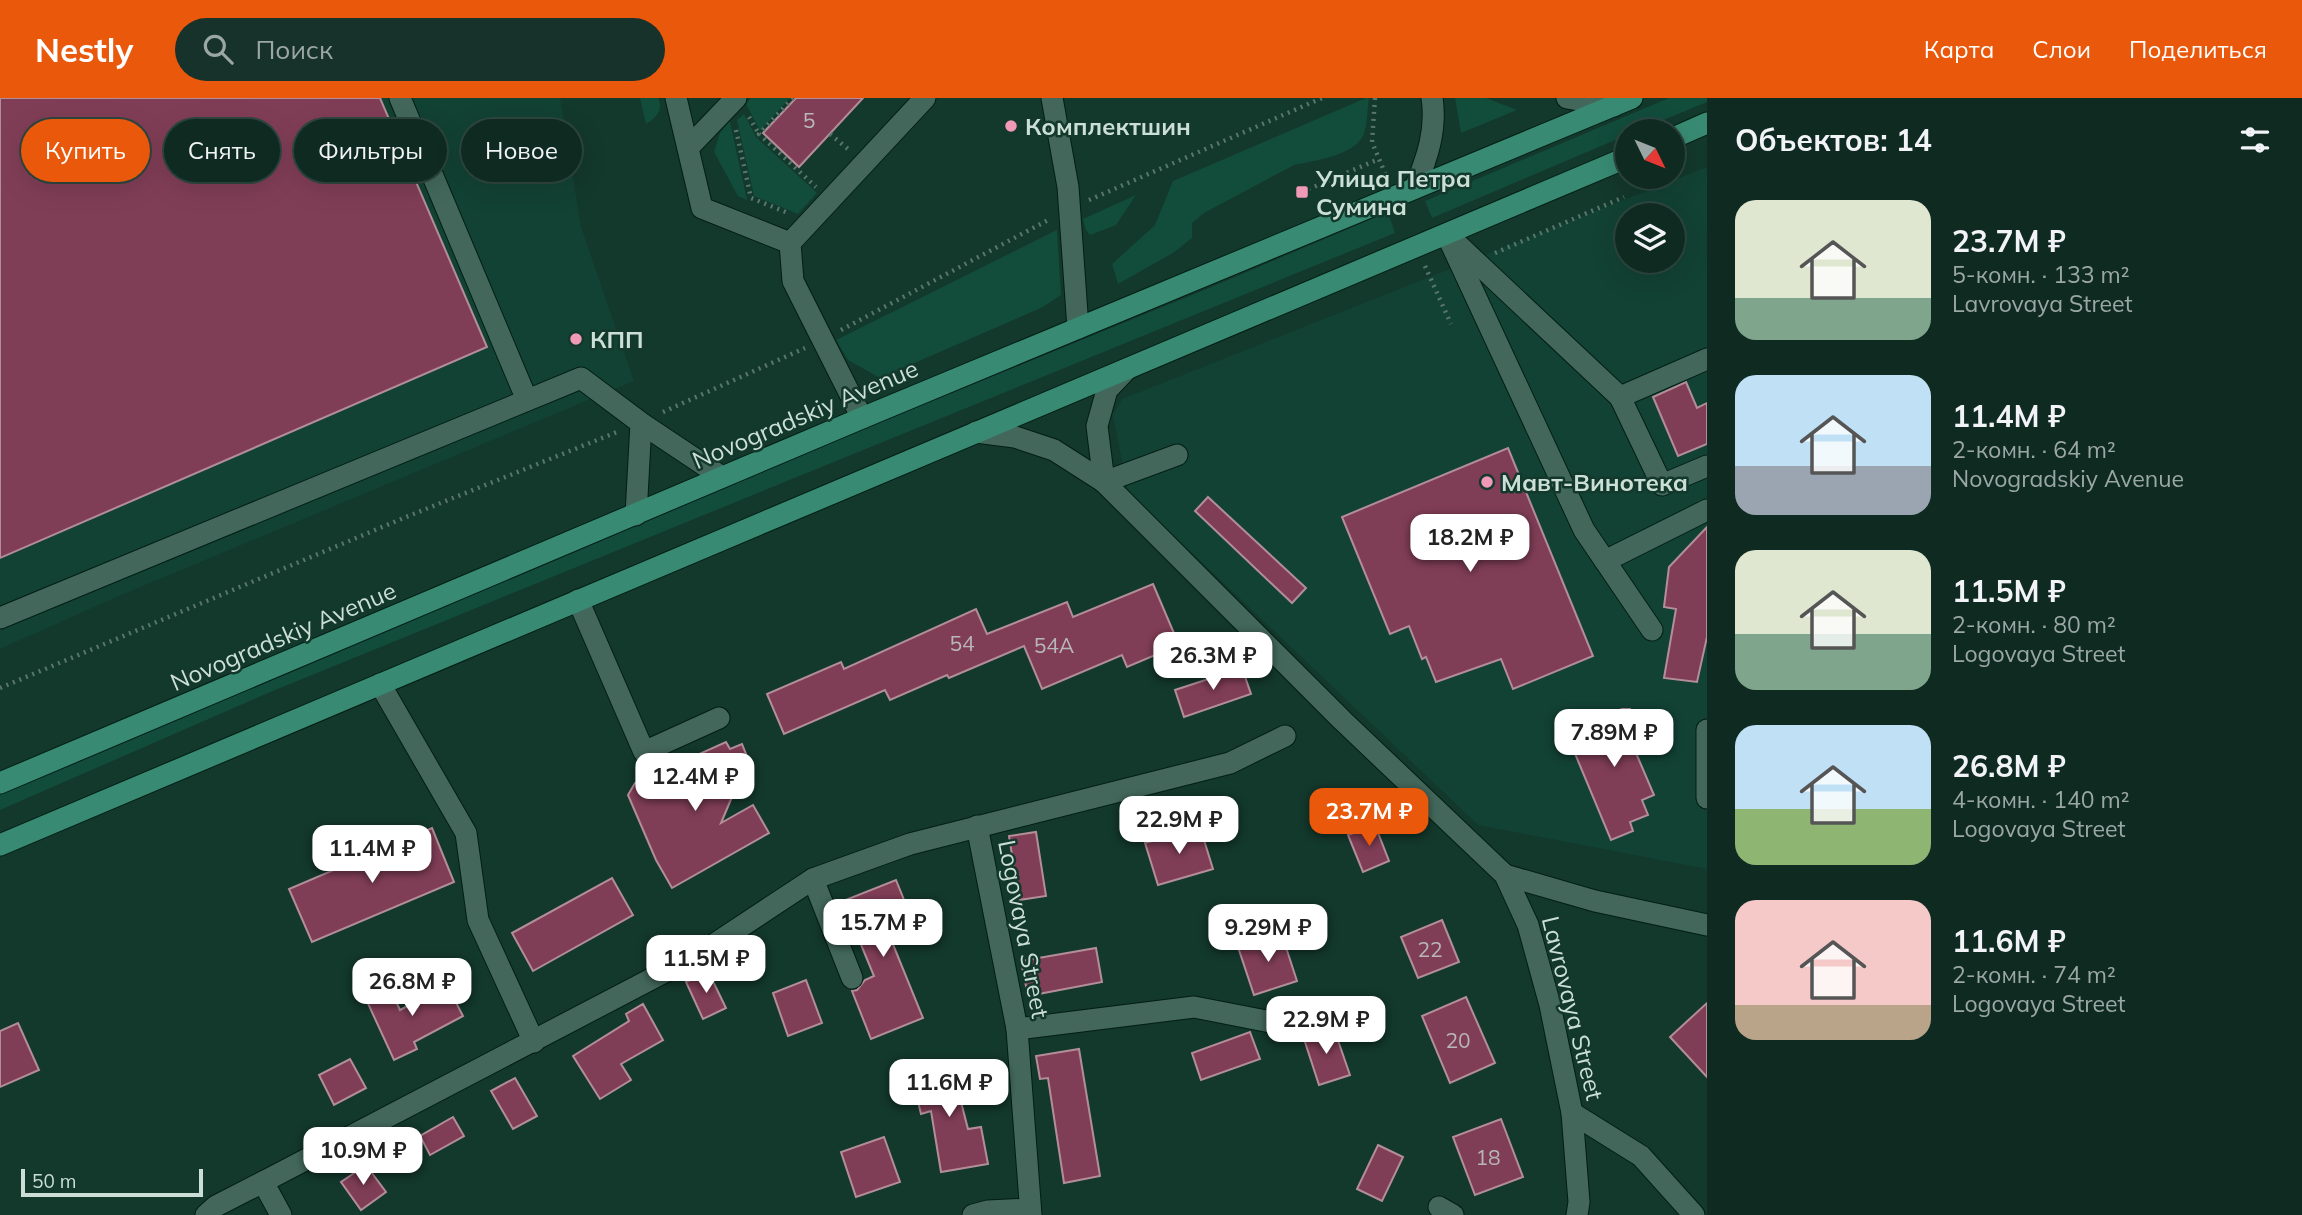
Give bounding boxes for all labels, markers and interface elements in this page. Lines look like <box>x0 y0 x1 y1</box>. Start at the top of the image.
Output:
search box <box>175 18 665 81</box>
text: Nestly <box>35 29 133 70</box>
icon: search <box>199 30 237 68</box>
text: Поиск <box>255 33 333 66</box>
text: Карта <box>1924 34 1994 64</box>
text: Слои <box>2032 34 2091 64</box>
text: Поделиться <box>2129 34 2267 64</box>
house number: 5 <box>803 107 815 133</box>
place label: Комплектшин <box>1025 111 1191 141</box>
marker: Комплектшин <box>1003 118 1019 134</box>
chip: Купить <box>21 119 150 182</box>
chip: Снять <box>164 119 280 182</box>
chip: Фильтры <box>294 119 447 182</box>
chip: Новое <box>461 119 582 182</box>
north arrow <box>1615 119 1685 189</box>
map controls <box>1615 119 1685 273</box>
text: Объектов: 14 <box>1735 121 1932 159</box>
icon: filters <box>2236 121 2274 159</box>
place label: Улица Петра Сумина <box>1315 163 1471 221</box>
marker: Улица Петра Сумина <box>1294 184 1310 200</box>
button: layers <box>1615 203 1685 273</box>
text: 23.7M ₽ <box>1952 222 2066 260</box>
icon: home <box>1791 228 1875 312</box>
text: 5-комн. · 133 m² <box>1952 260 2130 289</box>
text: Lavrovaya Street <box>1952 289 2133 318</box>
place label: КПП <box>590 324 644 354</box>
marker: КПП <box>568 331 584 347</box>
street label: Novogradskiy Avenue <box>688 353 922 475</box>
text: 11.4M ₽ <box>1952 397 2066 435</box>
icon: home <box>1791 403 1875 487</box>
text: 2-комн. · 64 m² <box>1952 435 2116 464</box>
text: Novogradskiy Avenue <box>1952 464 2184 493</box>
place label: Мавт-Винотека <box>1501 467 1688 497</box>
marker: Мавт-Винотека <box>1479 474 1495 490</box>
pin: 18.2M ₽ <box>1405 514 1535 574</box>
text: 18.2M ₽ <box>1426 522 1514 551</box>
text: 11.5M ₽ <box>1952 572 2066 610</box>
street label: Novogradskiy Avenue <box>166 575 400 697</box>
icon: home <box>1791 578 1875 662</box>
text: 2-комн. · 80 m² <box>1952 610 2116 639</box>
house number: 54 <box>949 630 975 656</box>
house number: 54А <box>1034 632 1075 658</box>
pin: 26.3M ₽ <box>1148 632 1278 692</box>
text: Logovaya Street <box>1952 639 2125 668</box>
text: 26.3M ₽ <box>1169 640 1257 669</box>
pin: 7.89M ₽ <box>1549 710 1679 769</box>
text: 7.89M ₽ <box>1570 717 1658 746</box>
text: 26.8M ₽ <box>1952 747 2066 785</box>
icon: home <box>1791 753 1875 837</box>
pin: 12.4M ₽ <box>630 754 760 813</box>
text: 12.4M ₽ <box>651 761 739 790</box>
text: 4-комн. · 140 m² <box>1952 785 2130 814</box>
pin: 23.7M ₽ <box>1304 788 1434 848</box>
pin: 22.9M ₽ <box>1114 796 1244 856</box>
text: 23.7M ₽ <box>1325 796 1413 825</box>
text: 22.9M ₽ <box>1135 804 1223 833</box>
text: Logovaya Street <box>1952 814 2125 843</box>
pin: 11.4M ₽ <box>307 826 437 885</box>
text: 11.4M ₽ <box>328 833 416 862</box>
street label: Logovaya Street <box>992 837 1056 1021</box>
pin: 15.7M ₽ <box>818 900 948 959</box>
pin: 9.29M ₽ <box>1203 904 1333 964</box>
text: 15.7M ₽ <box>839 907 927 936</box>
text: 9.29M ₽ <box>1224 912 1312 941</box>
street label: Lavrovaya Street <box>1536 913 1610 1103</box>
text: 11.6M ₽ <box>1952 922 2066 960</box>
icon: home <box>1791 928 1875 1012</box>
pin: 11.5M ₽ <box>641 936 771 995</box>
house number: 22 <box>1417 936 1443 962</box>
text: 11.5M ₽ <box>662 943 750 972</box>
pin: 26.8M ₽ <box>347 958 477 1018</box>
text: 2-комн. · 74 m² <box>1952 960 2116 989</box>
text: 26.8M ₽ <box>368 966 456 995</box>
text: Logovaya Street <box>1952 989 2125 1018</box>
pin: 22.9M ₽ <box>1261 996 1391 1056</box>
text: 22.9M ₽ <box>1282 1004 1370 1033</box>
house number: 20 <box>1445 1027 1471 1053</box>
pin: 11.6M ₽ <box>884 1060 1014 1119</box>
text: 11.6M ₽ <box>905 1067 993 1096</box>
pin: 10.9M ₽ <box>298 1128 428 1187</box>
text: 10.9M ₽ <box>319 1135 407 1164</box>
house number: 18 <box>1475 1144 1501 1170</box>
scale bar <box>21 1166 203 1198</box>
text: 50 m <box>32 1169 76 1193</box>

